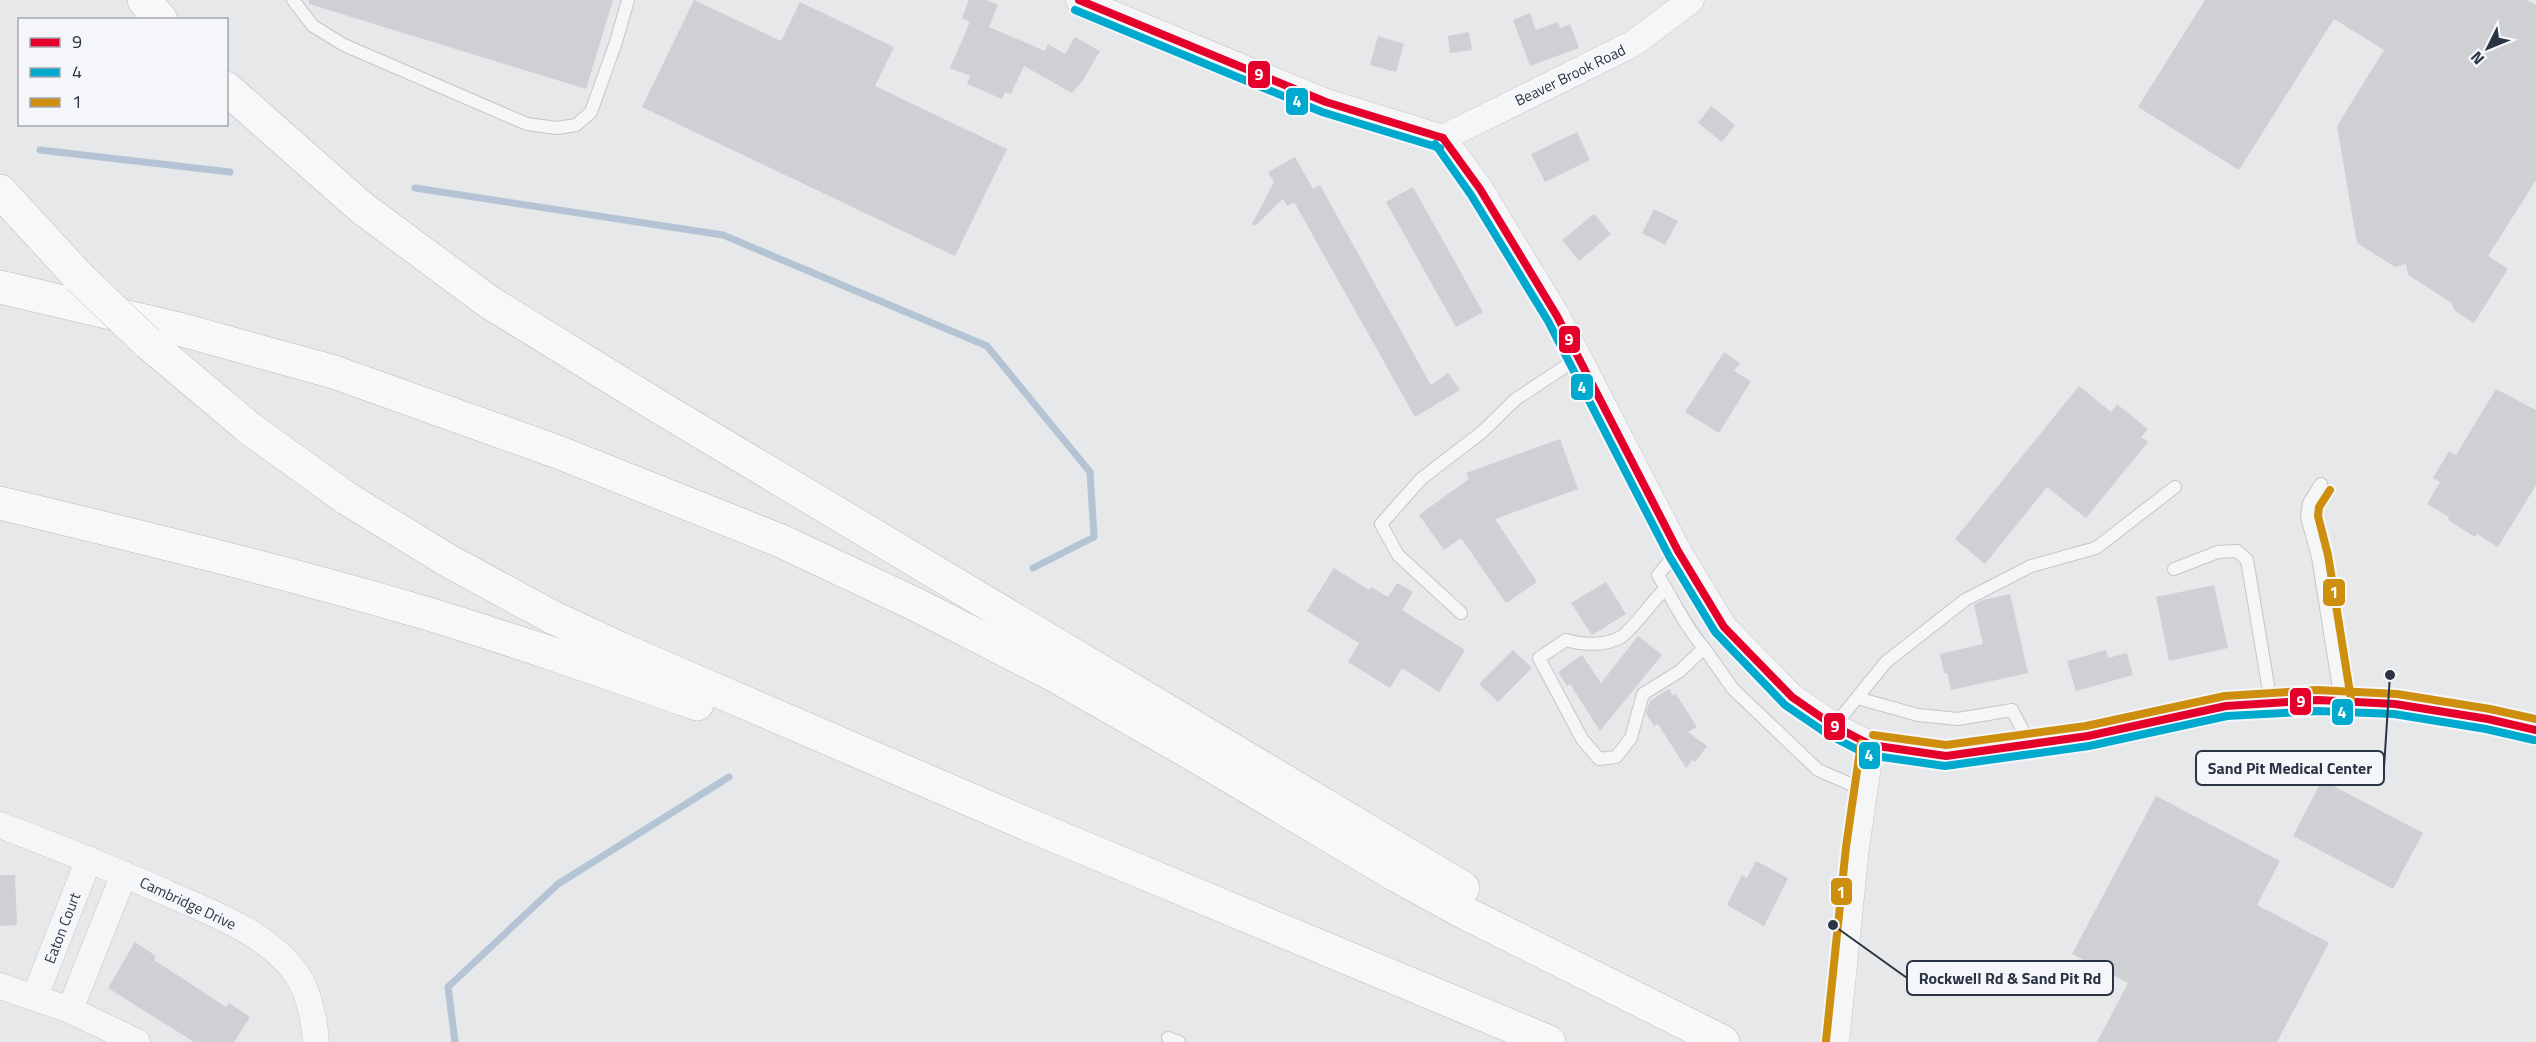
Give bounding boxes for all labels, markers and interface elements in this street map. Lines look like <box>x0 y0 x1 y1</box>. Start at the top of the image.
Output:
legend <box>18 18 228 126</box>
north arrow <box>2458 18 2518 78</box>
text: 9 <box>72 28 82 55</box>
street label: Beaver Brook Road <box>1511 38 1629 112</box>
text: N <box>2464 46 2490 70</box>
text: 4 <box>72 58 82 85</box>
line badge: 9 <box>1247 60 1271 89</box>
text: 9 <box>1255 62 1264 86</box>
line badge: 4 <box>1285 87 1309 116</box>
text: 1 <box>72 88 82 115</box>
text: 4 <box>1293 89 1302 113</box>
line badge: 9 <box>1558 325 1581 354</box>
text: 9 <box>1565 327 1574 351</box>
line badge: 4 <box>1570 373 1594 401</box>
text: 4 <box>1578 375 1587 399</box>
line badge: 1 <box>2322 578 2346 607</box>
text: 1 <box>2330 580 2338 604</box>
line badge: 9 <box>2289 687 2312 716</box>
text: 9 <box>2297 689 2306 713</box>
line badge: 4 <box>2331 698 2354 726</box>
text: 4 <box>2338 700 2347 724</box>
line badge: 9 <box>1823 712 1846 741</box>
text: 9 <box>1831 714 1840 738</box>
line badge: 4 <box>1858 741 1881 770</box>
text: 4 <box>1865 743 1874 767</box>
callout: Sand Pit Medical Center <box>2196 751 2384 785</box>
text: Sand Pit Medical Center <box>2208 756 2372 780</box>
street label: Cambridge Drive <box>136 871 240 935</box>
line badge: 1 <box>1830 877 1853 906</box>
text: 1 <box>1837 880 1845 904</box>
street label: Eaton Court <box>38 888 86 967</box>
callout: Rockwell Rd & Sand Pit Rd <box>1907 961 2113 995</box>
text: Rockwell Rd & Sand Pit Rd <box>1919 966 2101 990</box>

